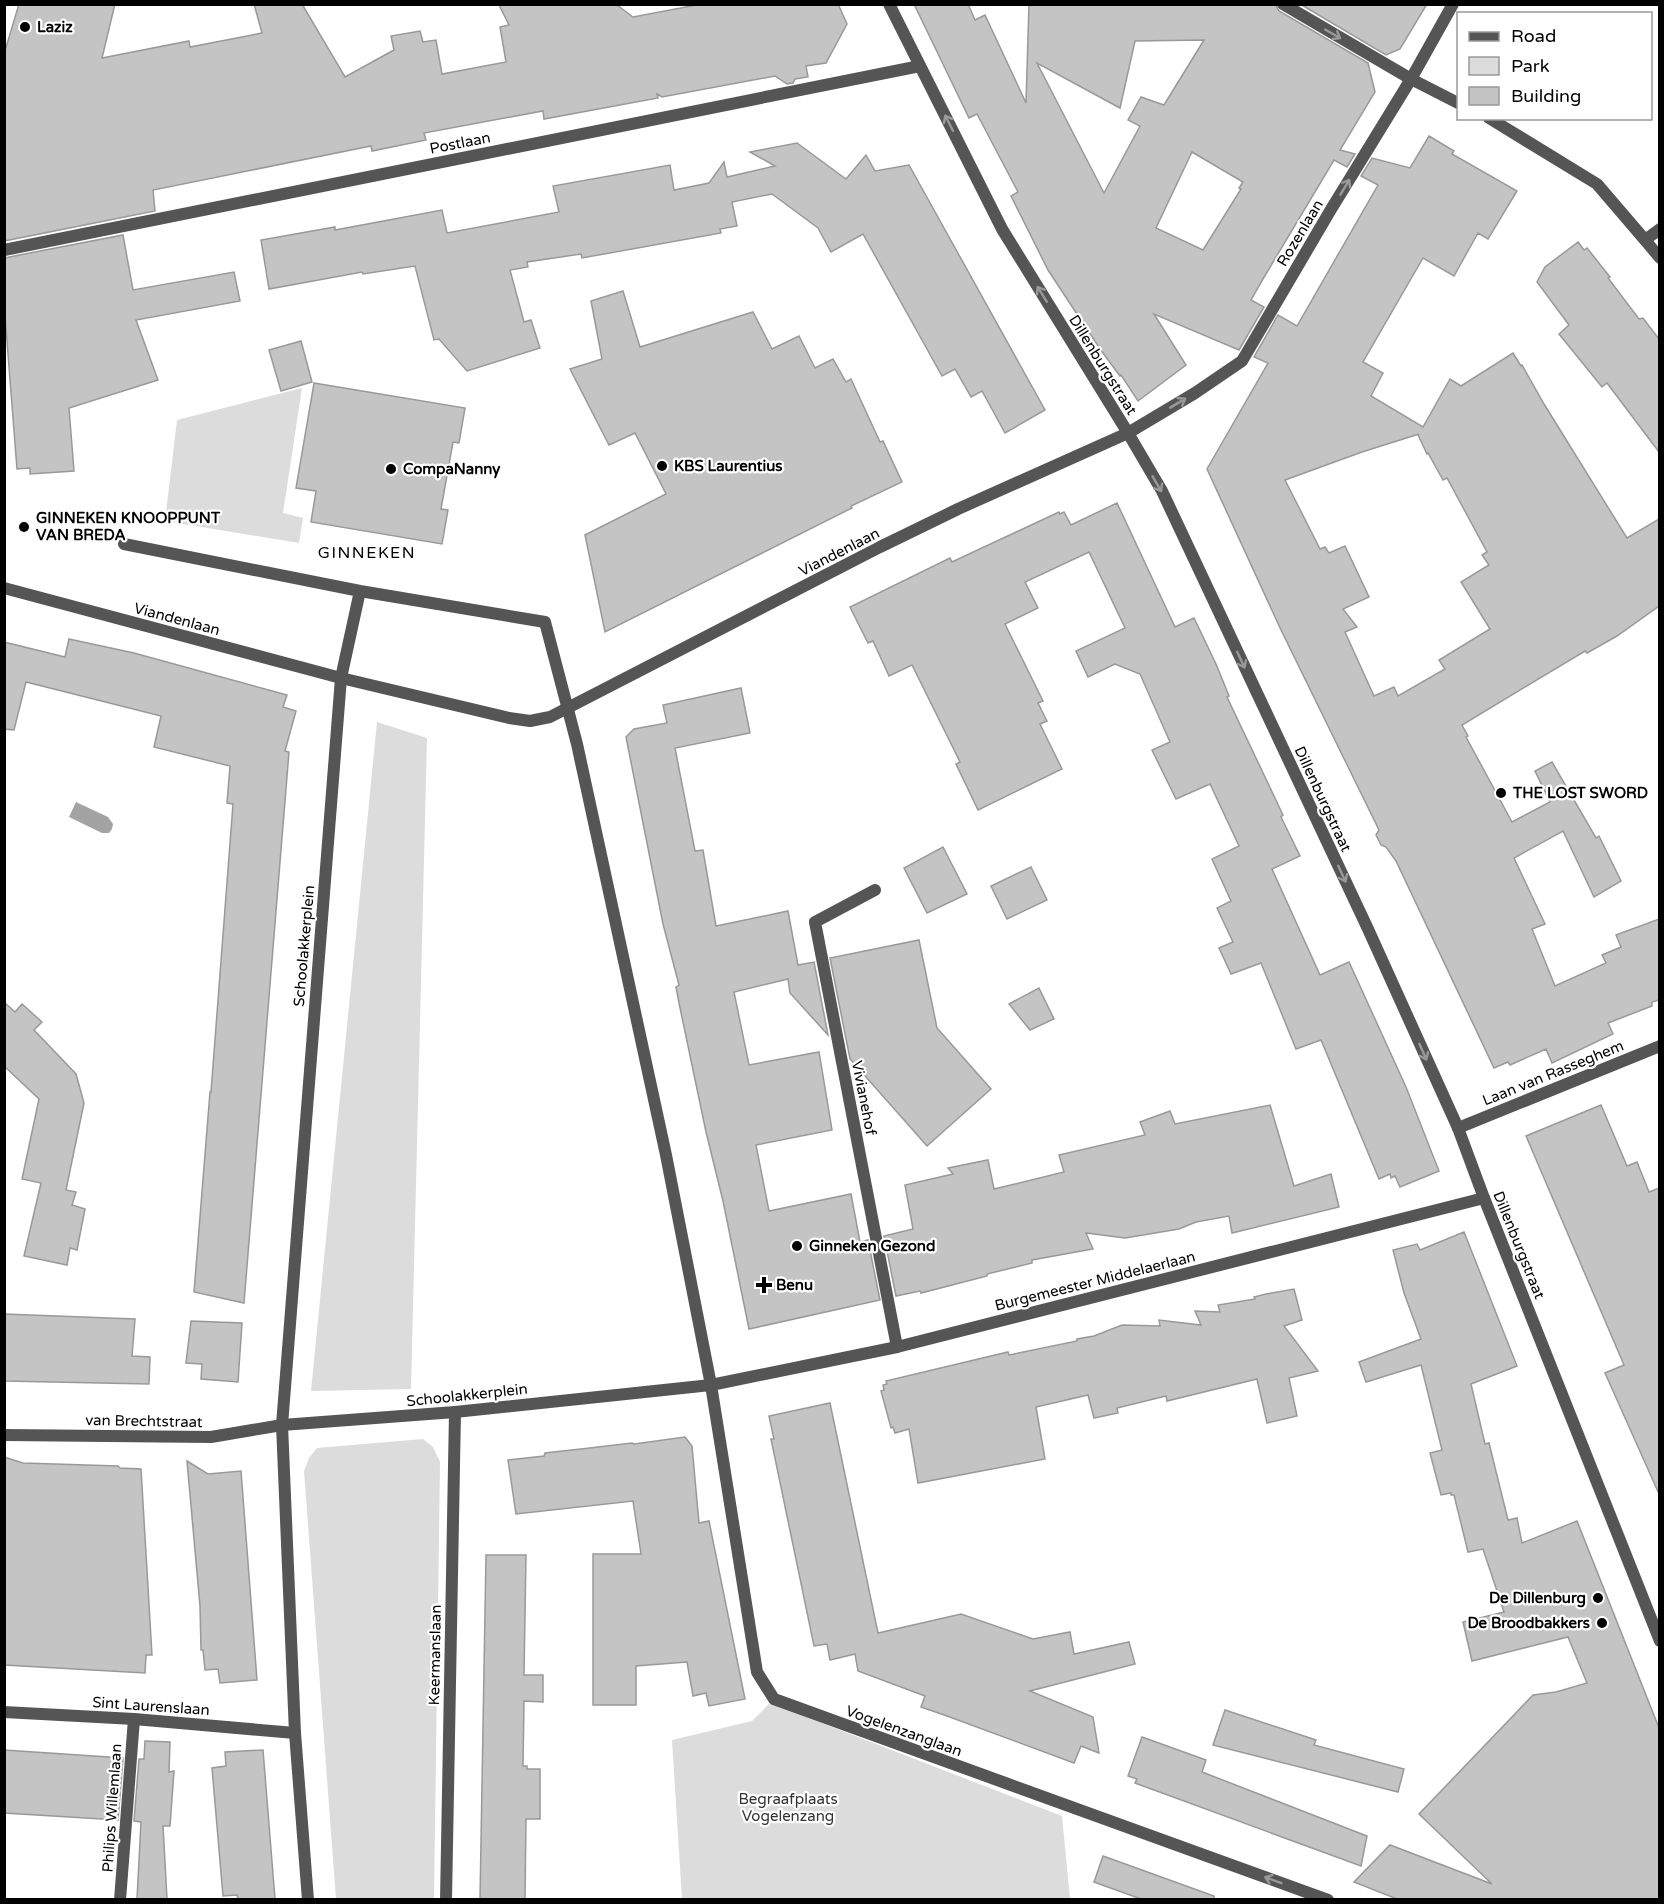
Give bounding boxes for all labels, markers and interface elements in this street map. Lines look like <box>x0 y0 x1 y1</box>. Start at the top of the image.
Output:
legend <box>1457 12 1652 120</box>
place label: Laziz <box>37 18 73 36</box>
marker: Laziz <box>18 20 32 34</box>
text: Road <box>1511 25 1556 47</box>
one-way arrow <box>1324 28 1341 40</box>
text: Park <box>1511 55 1550 77</box>
text: Building <box>1511 85 1581 107</box>
one-way arrow <box>943 115 954 133</box>
street label: Postlaan <box>428 128 492 158</box>
one-way arrow <box>1339 179 1351 196</box>
street label: Rozenlaan <box>1273 196 1327 270</box>
one-way arrow <box>1035 286 1047 303</box>
street label: Dillenburgstraat <box>1065 312 1141 419</box>
one-way arrow <box>1169 397 1186 409</box>
place label: KBS Laurentius <box>674 457 783 475</box>
marker: KBS Laurentius <box>655 459 669 473</box>
place label: CompaNanny <box>403 460 500 479</box>
marker: CompaNanny <box>384 462 398 476</box>
one-way arrow <box>1151 475 1163 492</box>
place label: GINNEKEN KNOOPPUNT VAN BREDA <box>36 509 221 544</box>
marker: GINNEKEN KNOOPPUNT VAN BREDA <box>17 520 31 534</box>
street label: Viandenlaan <box>796 524 882 580</box>
district label: GINNEKEN <box>318 543 416 563</box>
street label: Viandenlaan <box>132 599 222 639</box>
one-way arrow <box>1236 651 1247 669</box>
street label: Dillenburgstraat <box>1291 743 1355 855</box>
place label: THE LOST SWORD <box>1512 784 1648 802</box>
marker: THE LOST SWORD <box>1494 786 1508 800</box>
one-way arrow <box>1337 865 1349 883</box>
street label: Schoolakkerplein <box>290 885 318 1007</box>
street label: Laan van Rasseghem <box>1480 1036 1626 1110</box>
one-way arrow <box>1418 1042 1430 1060</box>
street label: Vivianehof <box>848 1059 880 1137</box>
street label: Dillenburgstraat <box>1489 1189 1549 1302</box>
place label: Ginneken Gezond <box>809 1237 935 1255</box>
marker: Ginneken Gezond <box>790 1239 804 1253</box>
street label: Burgemeester Middelaerlaan <box>993 1247 1197 1315</box>
place label: Benu <box>776 1276 813 1294</box>
marker: Benu <box>757 1278 771 1292</box>
street label: Schoolakkerplein <box>405 1380 529 1410</box>
street label: van Brechtstraat <box>85 1411 203 1431</box>
place label: De Dillenburg <box>1489 1589 1586 1608</box>
marker: De Dillenburg <box>1591 1591 1605 1605</box>
street label: Keermanslaan <box>425 1604 445 1706</box>
place label: De Broodbakkers <box>1468 1614 1590 1632</box>
marker: De Broodbakkers <box>1595 1616 1609 1630</box>
street label: Sint Laurenslaan <box>92 1693 210 1719</box>
street label: Vogelenzanglaan <box>843 1702 965 1760</box>
street label: Philips Willemlaan <box>99 1743 125 1873</box>
park label: Begraafplaats Vogelenzang <box>738 1790 838 1825</box>
one-way arrow <box>1264 1873 1282 1884</box>

